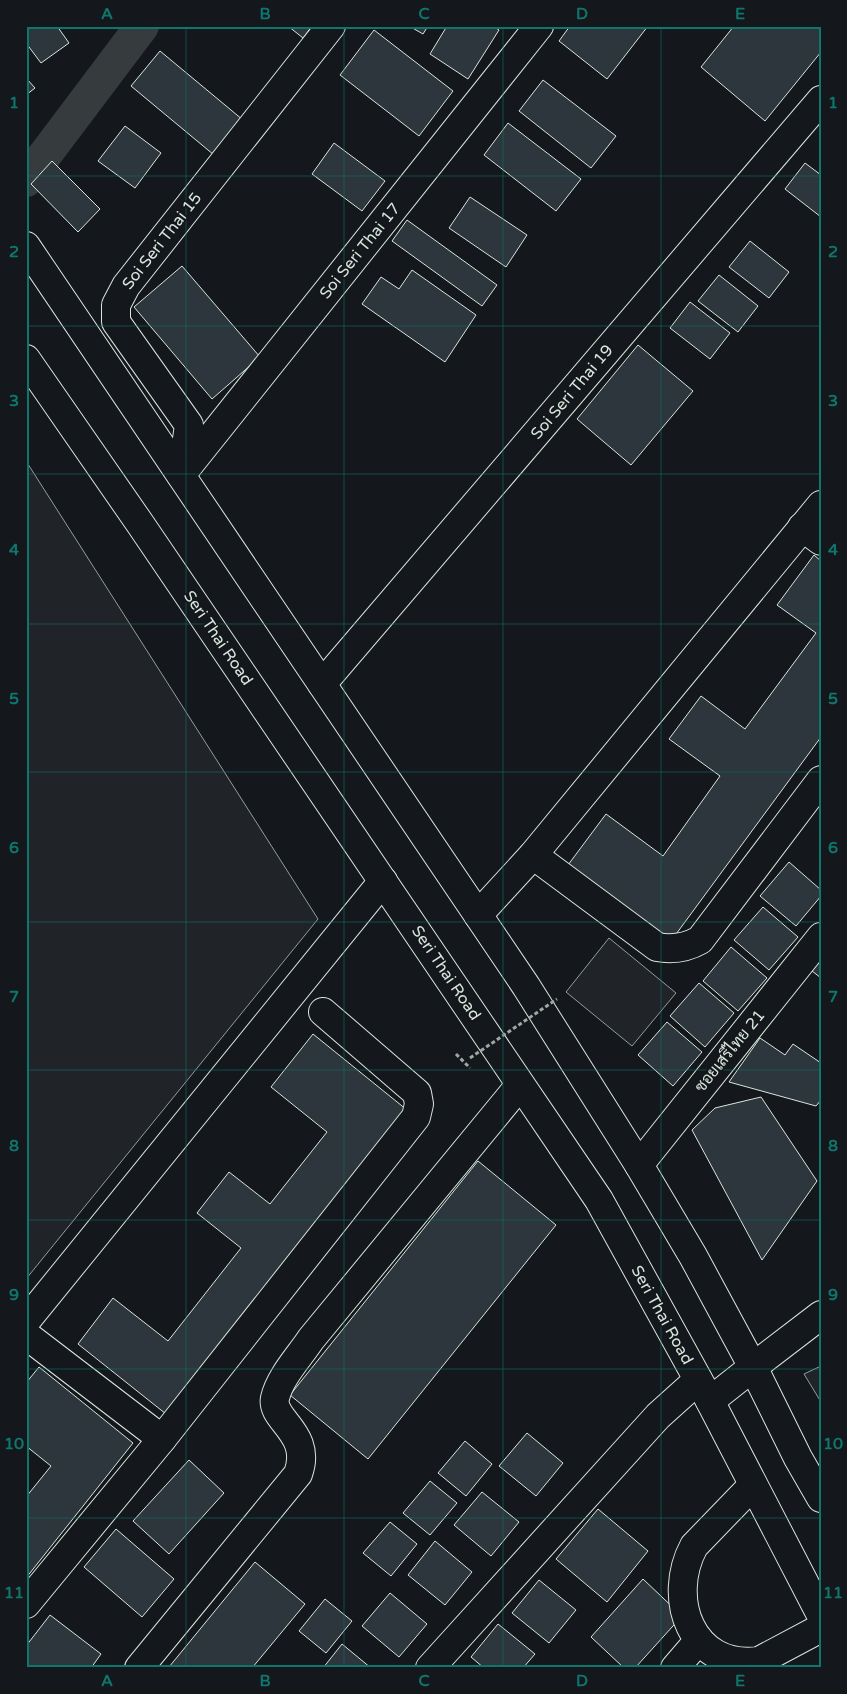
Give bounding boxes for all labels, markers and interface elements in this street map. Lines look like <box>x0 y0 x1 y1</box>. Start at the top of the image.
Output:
text: A <box>101 4 113 24</box>
text: B <box>259 4 271 24</box>
text: C <box>418 4 430 24</box>
text: D <box>576 4 588 24</box>
text: E <box>735 4 745 24</box>
text: 1 <box>9 93 19 113</box>
text: 1 <box>828 93 838 113</box>
street label: Soi Seri Thai 15 <box>118 189 206 293</box>
street label: Soi Seri Thai 17 <box>315 199 405 303</box>
text: 2 <box>9 242 19 262</box>
text: 2 <box>828 242 838 262</box>
street label: Soi Seri Thai 19 <box>527 341 617 443</box>
text: 3 <box>9 391 19 411</box>
text: 3 <box>828 391 838 411</box>
text: 4 <box>9 540 19 560</box>
text: 4 <box>828 540 838 560</box>
street label: Seri Thai Road <box>179 587 257 689</box>
text: 5 <box>9 689 19 709</box>
text: 5 <box>828 689 838 709</box>
text: 6 <box>9 838 19 858</box>
text: 6 <box>828 838 838 858</box>
street label: Seri Thai Road <box>407 922 485 1024</box>
text: 7 <box>9 987 19 1007</box>
text: 7 <box>828 987 838 1007</box>
street label: ซอยเสรีไทย 21 <box>689 1004 769 1096</box>
text: 8 <box>9 1136 19 1156</box>
text: 8 <box>828 1136 838 1156</box>
street label: Seri Thai Road <box>627 1262 697 1368</box>
text: 9 <box>9 1285 19 1305</box>
text: 9 <box>828 1285 838 1305</box>
text: 10 <box>4 1434 24 1454</box>
text: 10 <box>823 1434 843 1454</box>
text: 11 <box>4 1583 24 1603</box>
text: 11 <box>823 1583 843 1603</box>
text: A <box>101 1671 113 1691</box>
text: B <box>259 1671 271 1691</box>
text: C <box>418 1671 430 1691</box>
text: D <box>576 1671 588 1691</box>
text: E <box>735 1671 745 1691</box>

